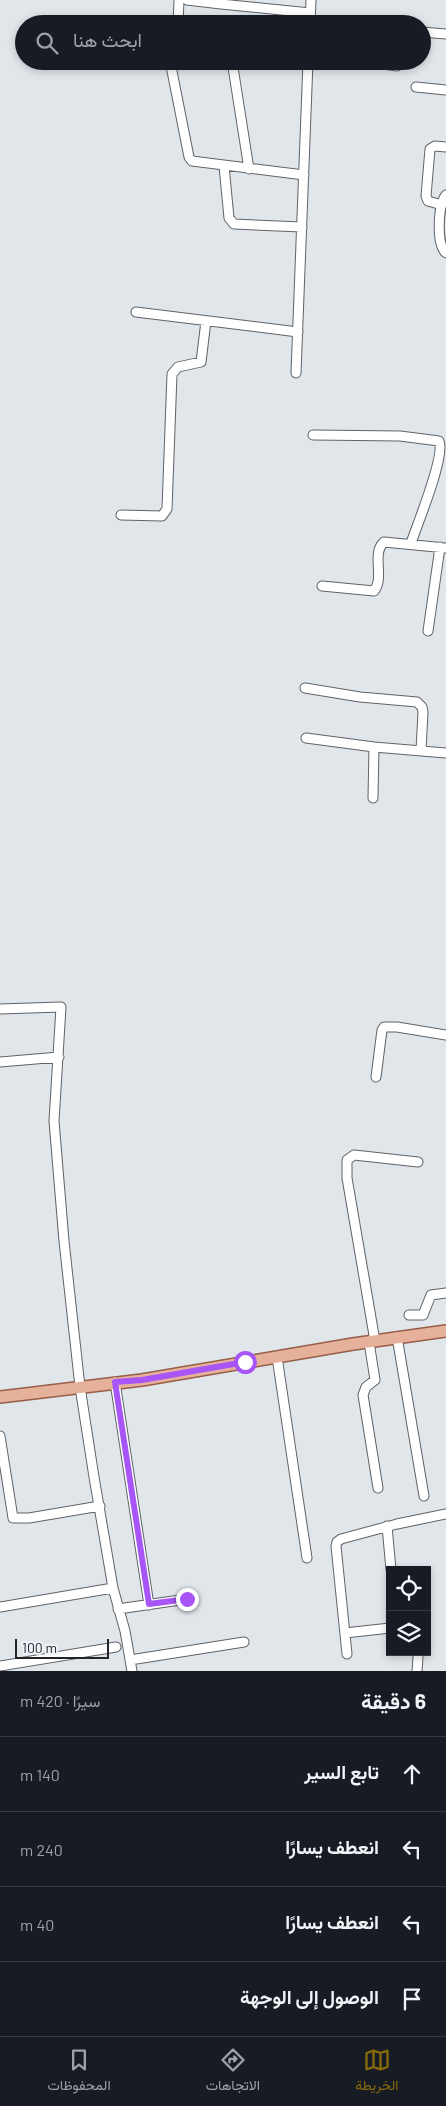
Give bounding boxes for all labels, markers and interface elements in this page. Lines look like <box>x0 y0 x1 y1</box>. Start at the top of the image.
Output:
search box <box>15 15 431 70</box>
text: ابحث هنا <box>73 28 142 51</box>
icon: search <box>33 29 61 57</box>
route start <box>234 1351 257 1374</box>
map controls <box>386 1566 431 1656</box>
button: locate <box>386 1566 431 1611</box>
route end <box>176 1588 199 1611</box>
button: layers <box>386 1611 431 1656</box>
scale bar <box>15 1636 109 1659</box>
text: 100 m <box>22 1639 57 1656</box>
text: 6 دقيقة <box>361 1688 426 1713</box>
text: سيرًا · 420 m <box>20 1691 100 1710</box>
text: تابع السير <box>304 1760 379 1783</box>
icon: ahead <box>398 1760 426 1788</box>
text: 140 m <box>20 1765 60 1784</box>
text: انعطف يسارًا <box>285 1835 379 1858</box>
icon: left <box>398 1835 426 1863</box>
text: 240 m <box>20 1840 63 1859</box>
text: انعطف يسارًا <box>285 1910 379 1933</box>
icon: left <box>398 1910 426 1938</box>
text: 40 m <box>20 1915 54 1934</box>
text: الوصول إلى الوجهة <box>240 1985 379 2008</box>
icon: arrive <box>398 1985 426 2013</box>
tab: المحفوظات <box>48 2046 111 2098</box>
tab: الاتجاهات <box>206 2046 260 2098</box>
tab: الخريطة <box>355 2046 398 2098</box>

